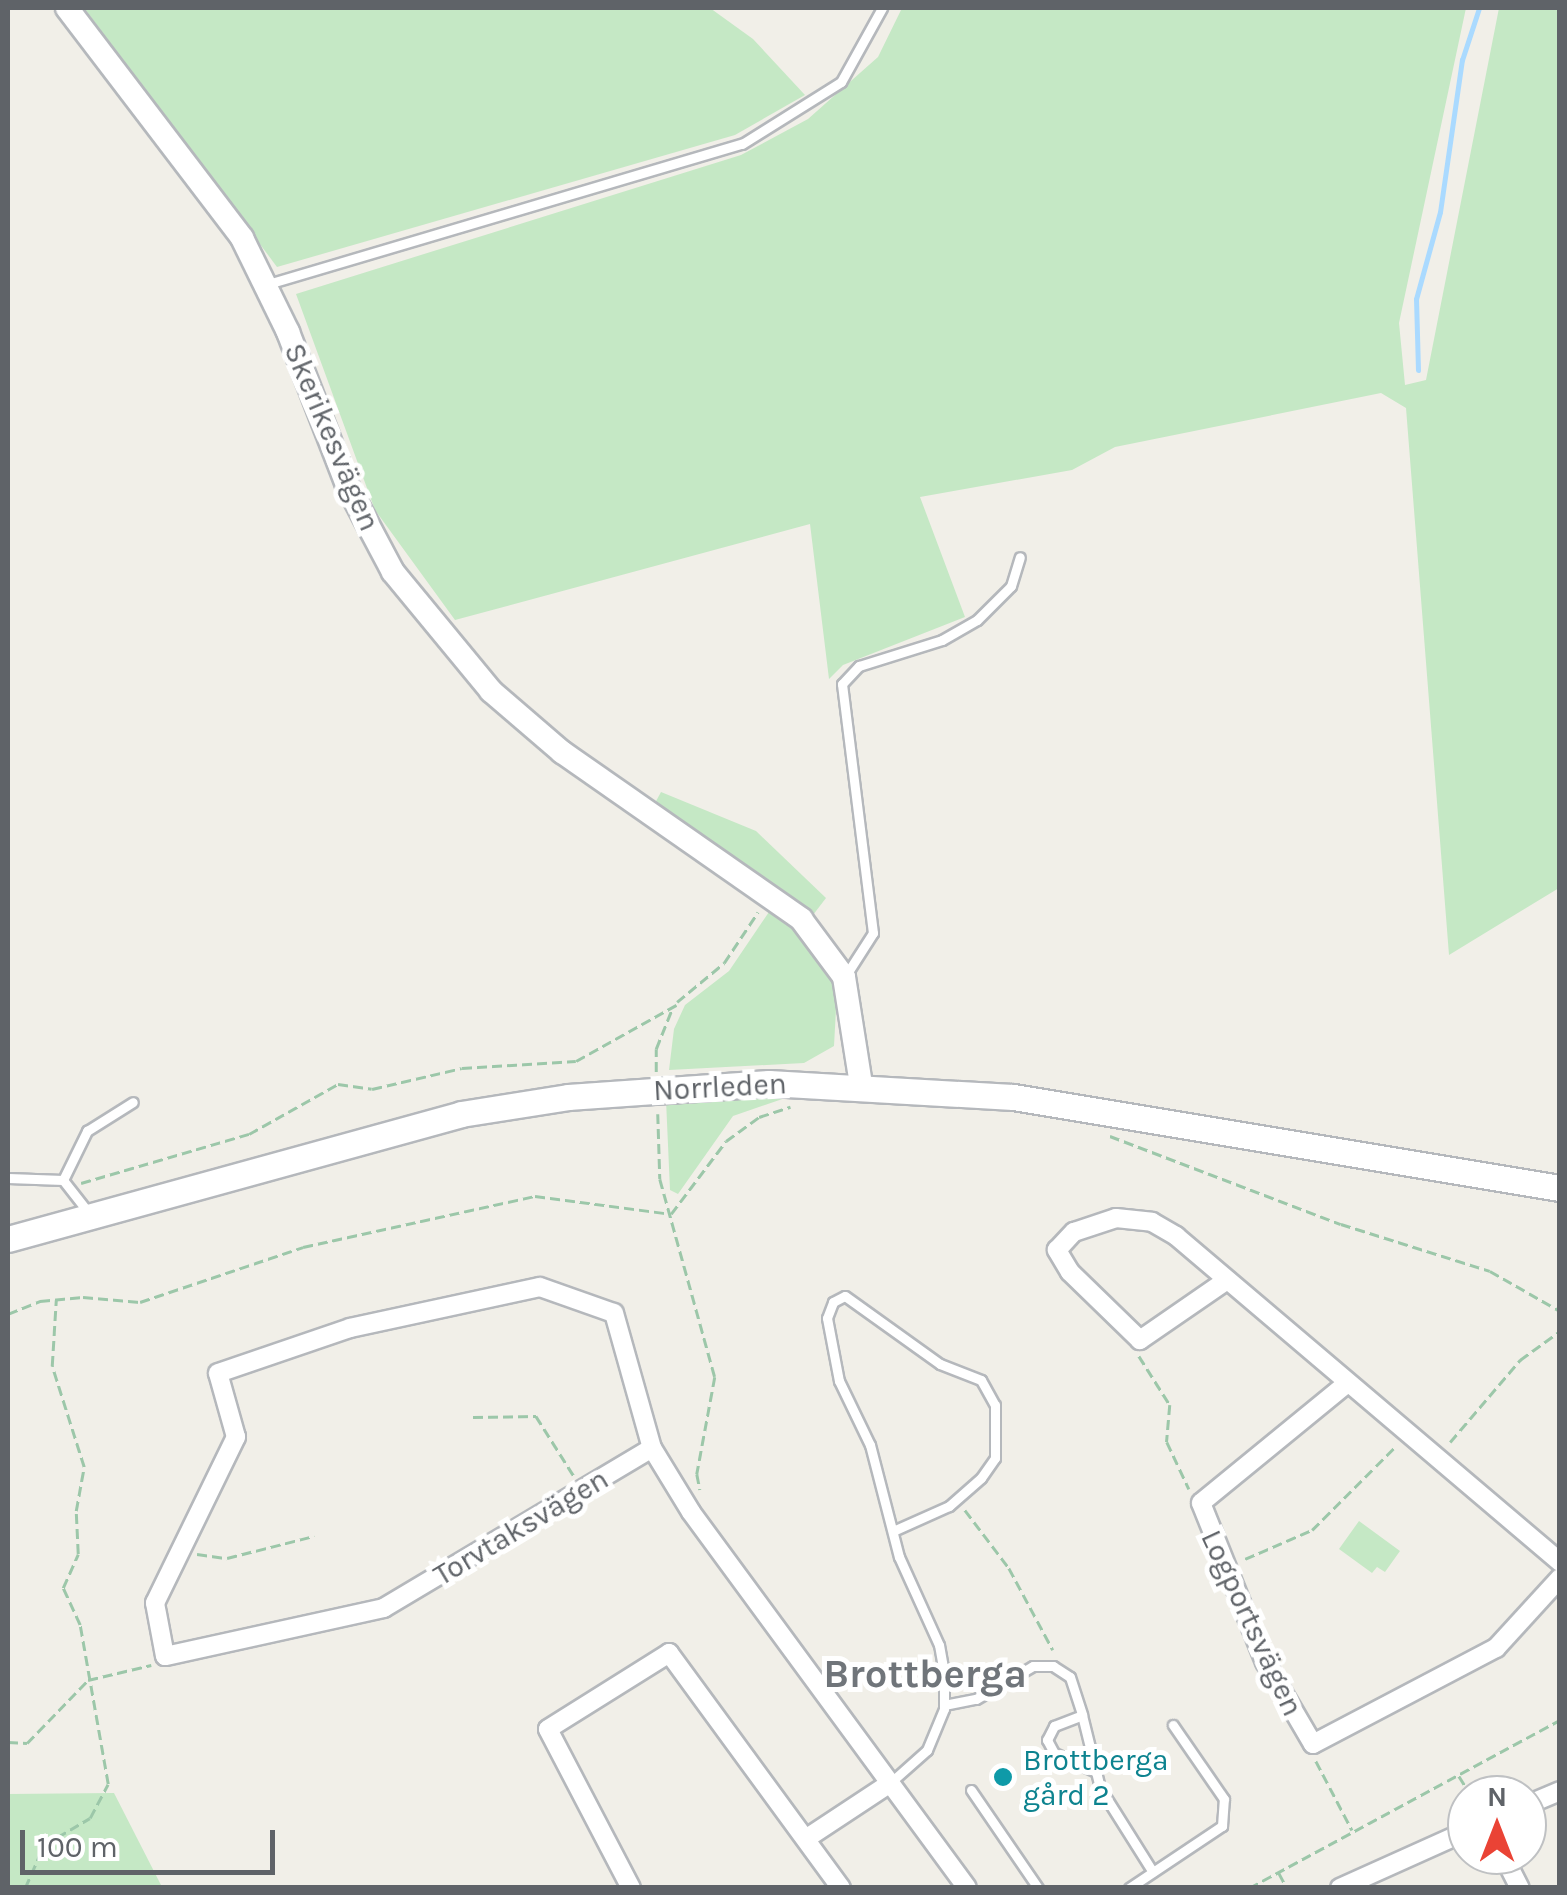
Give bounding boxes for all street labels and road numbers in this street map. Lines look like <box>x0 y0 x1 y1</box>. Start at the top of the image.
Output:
street label: Skerikesvägen <box>276 338 388 536</box>
street label: Norrleden <box>652 1066 788 1108</box>
street label: Torvtaksvägen <box>427 1461 615 1593</box>
street label: Logportsvägen <box>1193 1524 1311 1722</box>

